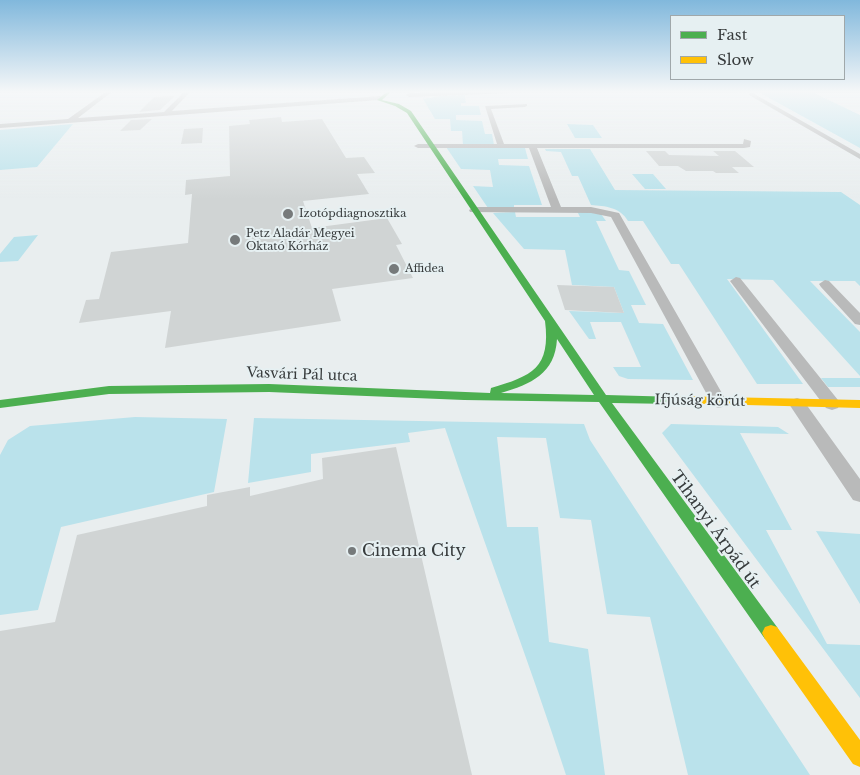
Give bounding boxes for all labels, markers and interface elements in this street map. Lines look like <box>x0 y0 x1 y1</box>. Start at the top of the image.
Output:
legend <box>670 15 845 80</box>
text: Fast <box>717 25 747 44</box>
text: Slow <box>717 50 754 69</box>
marker: Izotópdiagnosztika <box>281 207 295 221</box>
place label: Izotópdiagnosztika <box>299 207 406 221</box>
place label: Petz Aladár Megyei Oktató Kórház <box>246 227 355 253</box>
marker: Petz Aladár Megyei Oktató Kórház <box>228 233 242 247</box>
marker: Affidea <box>387 262 401 276</box>
place label: Affidea <box>405 262 444 276</box>
street label: Vasvári Pál utca <box>246 365 358 385</box>
street label: Ifjúság körút <box>655 392 745 410</box>
street label: Tihanyi Árpád út <box>666 468 764 592</box>
place label: Cinema City <box>362 541 466 561</box>
marker: Cinema City <box>346 545 358 557</box>

